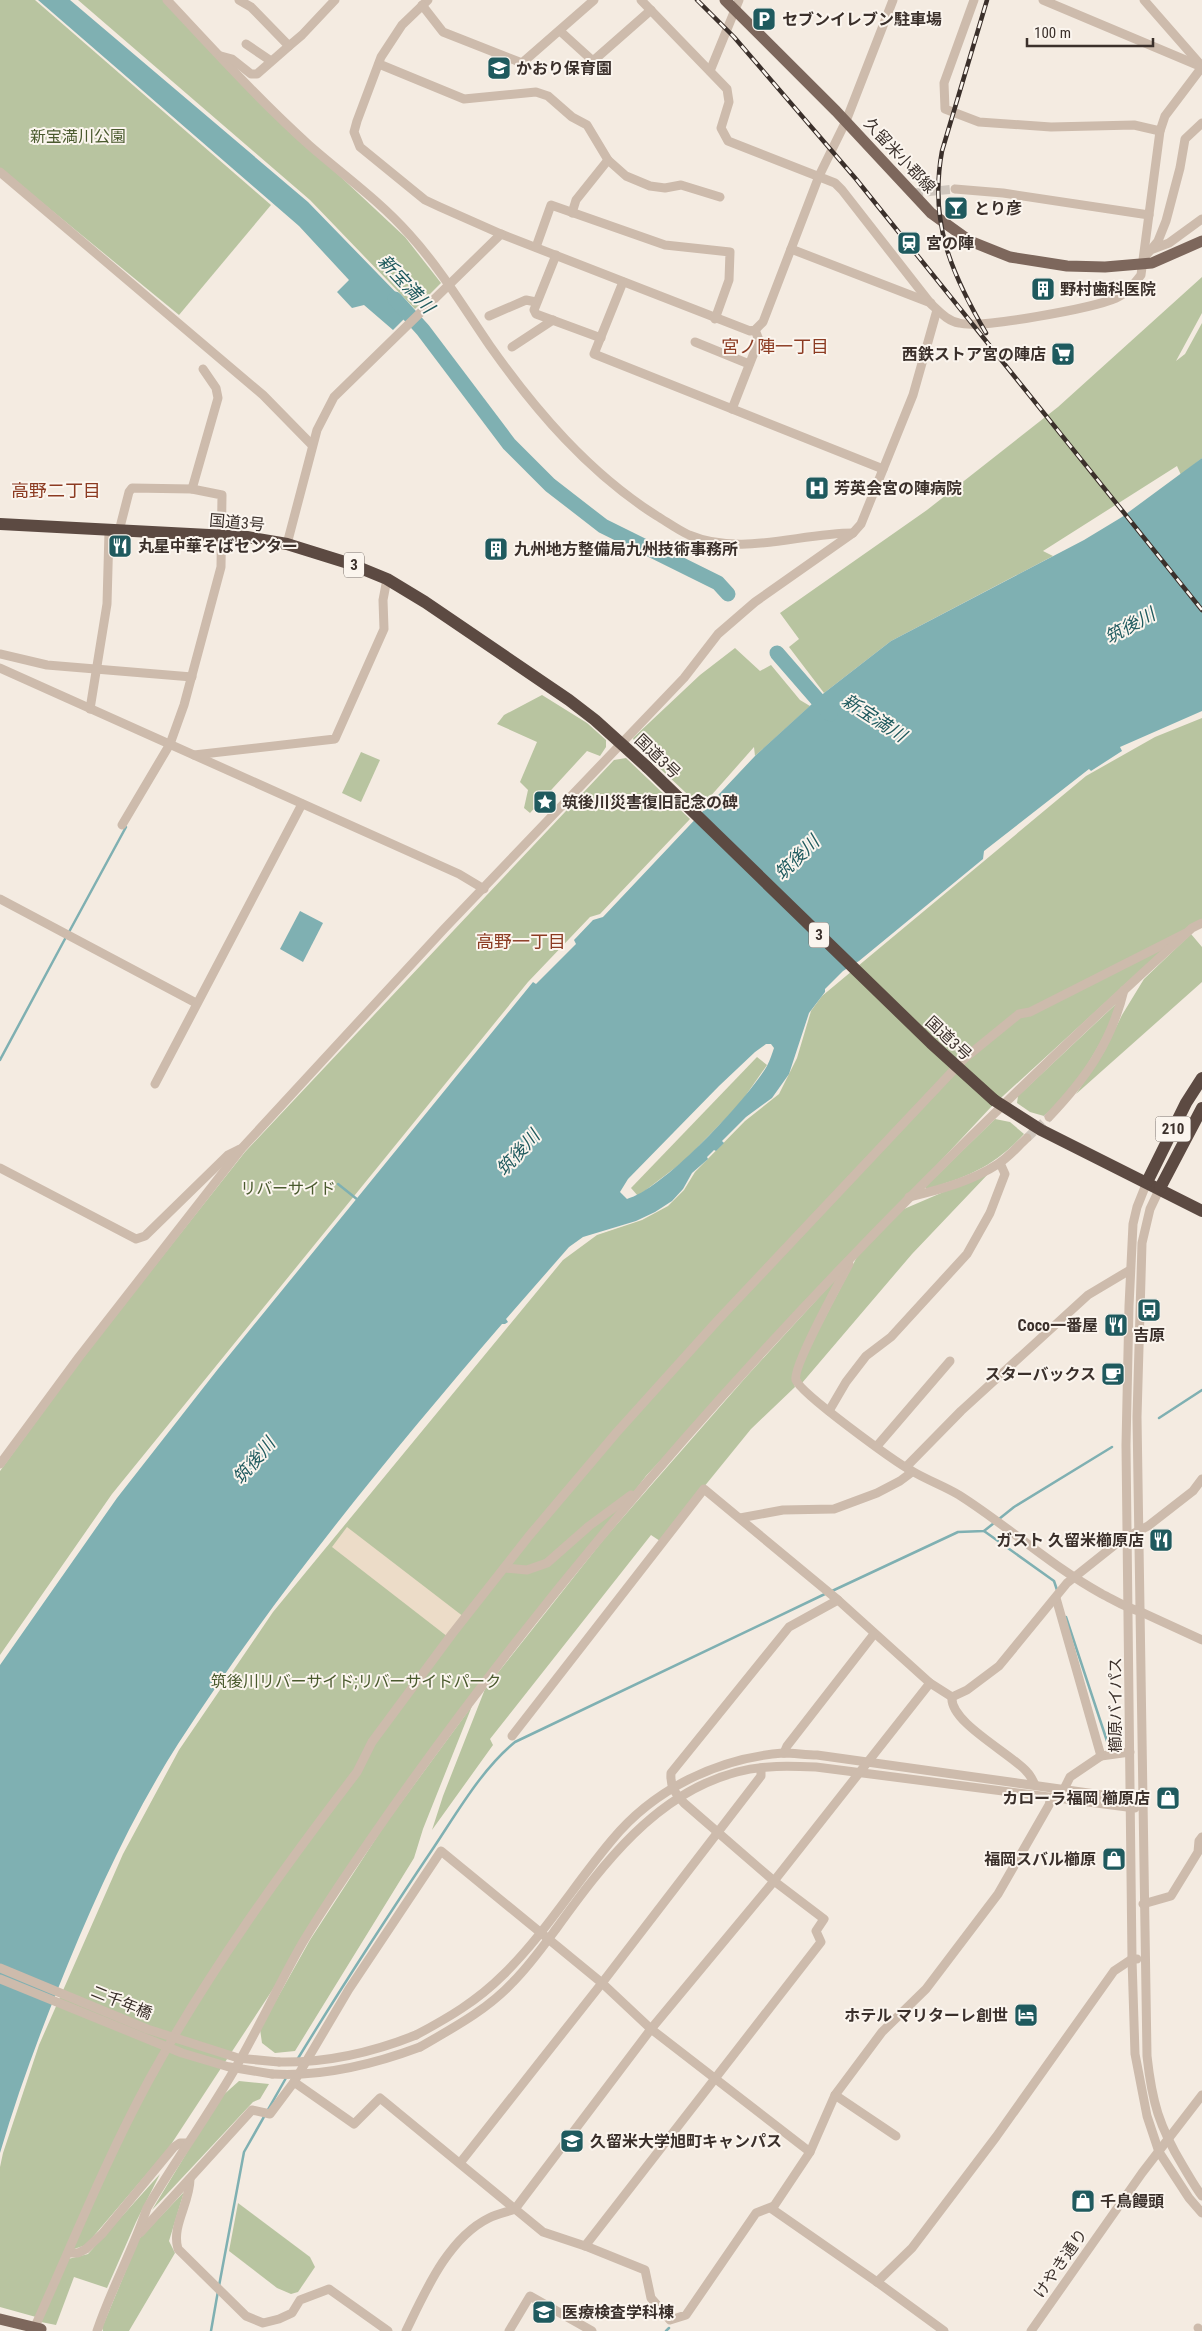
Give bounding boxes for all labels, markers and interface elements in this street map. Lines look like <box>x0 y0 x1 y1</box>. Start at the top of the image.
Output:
parking icon: セブンイレブン駐車場 <box>751 6 777 32</box>
place label: セブンイレブン駐車場 <box>782 10 942 29</box>
scale bar <box>1027 15 1153 47</box>
text: 100 m <box>1034 24 1071 42</box>
school or university icon: かおり保育園 <box>486 55 512 81</box>
place label: かおり保育園 <box>516 59 612 78</box>
street label: 久留米小郡線 <box>860 114 939 197</box>
park label: 新宝満川公園 <box>30 127 126 146</box>
bar icon: とり彦 <box>943 195 969 221</box>
place label: とり彦 <box>974 199 1022 218</box>
station icon: 宮の陣 <box>896 230 922 256</box>
place label: 宮の陣 <box>926 234 974 253</box>
water label: 新宝満川 <box>374 250 440 319</box>
building icon: 野村歯科医院 <box>1030 276 1056 302</box>
place label: 野村歯科医院 <box>1060 280 1156 299</box>
district label: 宮ノ陣一丁目 <box>721 336 829 357</box>
supermarket icon: 西鉄ストア宮の陣店 <box>1050 341 1076 367</box>
place label: 西鉄ストア宮の陣店 <box>902 345 1046 364</box>
hospital icon: 芳英会宮の陣病院 <box>804 475 830 501</box>
place label: 芳英会宮の陣病院 <box>834 479 962 498</box>
district label: 高野二丁目 <box>11 480 101 501</box>
street label: 国道3号 <box>208 511 266 534</box>
restaurant icon: 丸星中華そばセンター <box>107 533 133 559</box>
building icon: 九州地方整備局九州技術事務所 <box>483 536 509 562</box>
place label: 丸星中華そばセンター <box>138 537 298 556</box>
place label: 九州地方整備局九州技術事務所 <box>514 540 738 559</box>
road number: 3 <box>344 552 364 578</box>
water label: 筑後川 <box>1101 602 1160 648</box>
water label: 新宝満川 <box>838 689 912 747</box>
street label: 国道3号 <box>631 730 684 783</box>
place icon: 筑後川災害復旧記念の碑 <box>532 789 558 815</box>
place label: 筑後川災害復旧記念の碑 <box>562 793 738 812</box>
water label: 筑後川 <box>770 830 825 884</box>
road number: 3 <box>809 922 829 948</box>
district label: 高野一丁目 <box>476 931 566 952</box>
street label: 国道3号 <box>922 1012 976 1064</box>
road number: 210 <box>1156 1116 1190 1142</box>
water label: 筑後川 <box>492 1124 545 1180</box>
park label: リバーサイド <box>240 1179 336 1198</box>
bus stop icon: 吉原 <box>1136 1297 1162 1323</box>
restaurant icon: Coco一番屋 <box>1103 1312 1129 1338</box>
place label: Coco一番屋 <box>1018 1316 1098 1335</box>
place label: 吉原 <box>1133 1326 1165 1345</box>
cafe icon: スターバックス <box>1100 1361 1126 1387</box>
place label: スターバックス <box>985 1365 1096 1384</box>
water label: 筑後川 <box>228 1432 280 1488</box>
restaurant icon: ガスト 久留米櫛原店 <box>1148 1527 1174 1553</box>
place label: ガスト 久留米櫛原店 <box>996 1531 1144 1550</box>
street label: 櫛原バイパス <box>1106 1657 1125 1753</box>
park label: 筑後川リバーサイド;リバーサイドパーク <box>211 1672 501 1691</box>
shop icon: カローラ福岡 櫛原店 <box>1155 1785 1181 1811</box>
place label: カローラ福岡 櫛原店 <box>1002 1789 1150 1808</box>
shop icon: 福岡スバル櫛原 <box>1101 1846 1127 1872</box>
place label: 福岡スバル櫛原 <box>984 1850 1096 1869</box>
street label: 二千年橋 <box>89 1982 155 2023</box>
hotel icon: ホテル マリターレ創世 <box>1013 2002 1039 2028</box>
place label: ホテル マリターレ創世 <box>844 2006 1008 2025</box>
school or university icon: 久留米大学旭町キャンパス <box>559 2128 585 2154</box>
place label: 久留米大学旭町キャンパス <box>590 2132 782 2151</box>
shop icon: 千鳥饅頭 <box>1070 2188 1096 2214</box>
place label: 千鳥饅頭 <box>1100 2192 1164 2211</box>
street label: けやき通り <box>1030 2225 1091 2302</box>
school or university icon: 医療検査学科棟 <box>531 2299 557 2325</box>
place label: 医療検査学科棟 <box>562 2303 674 2322</box>

